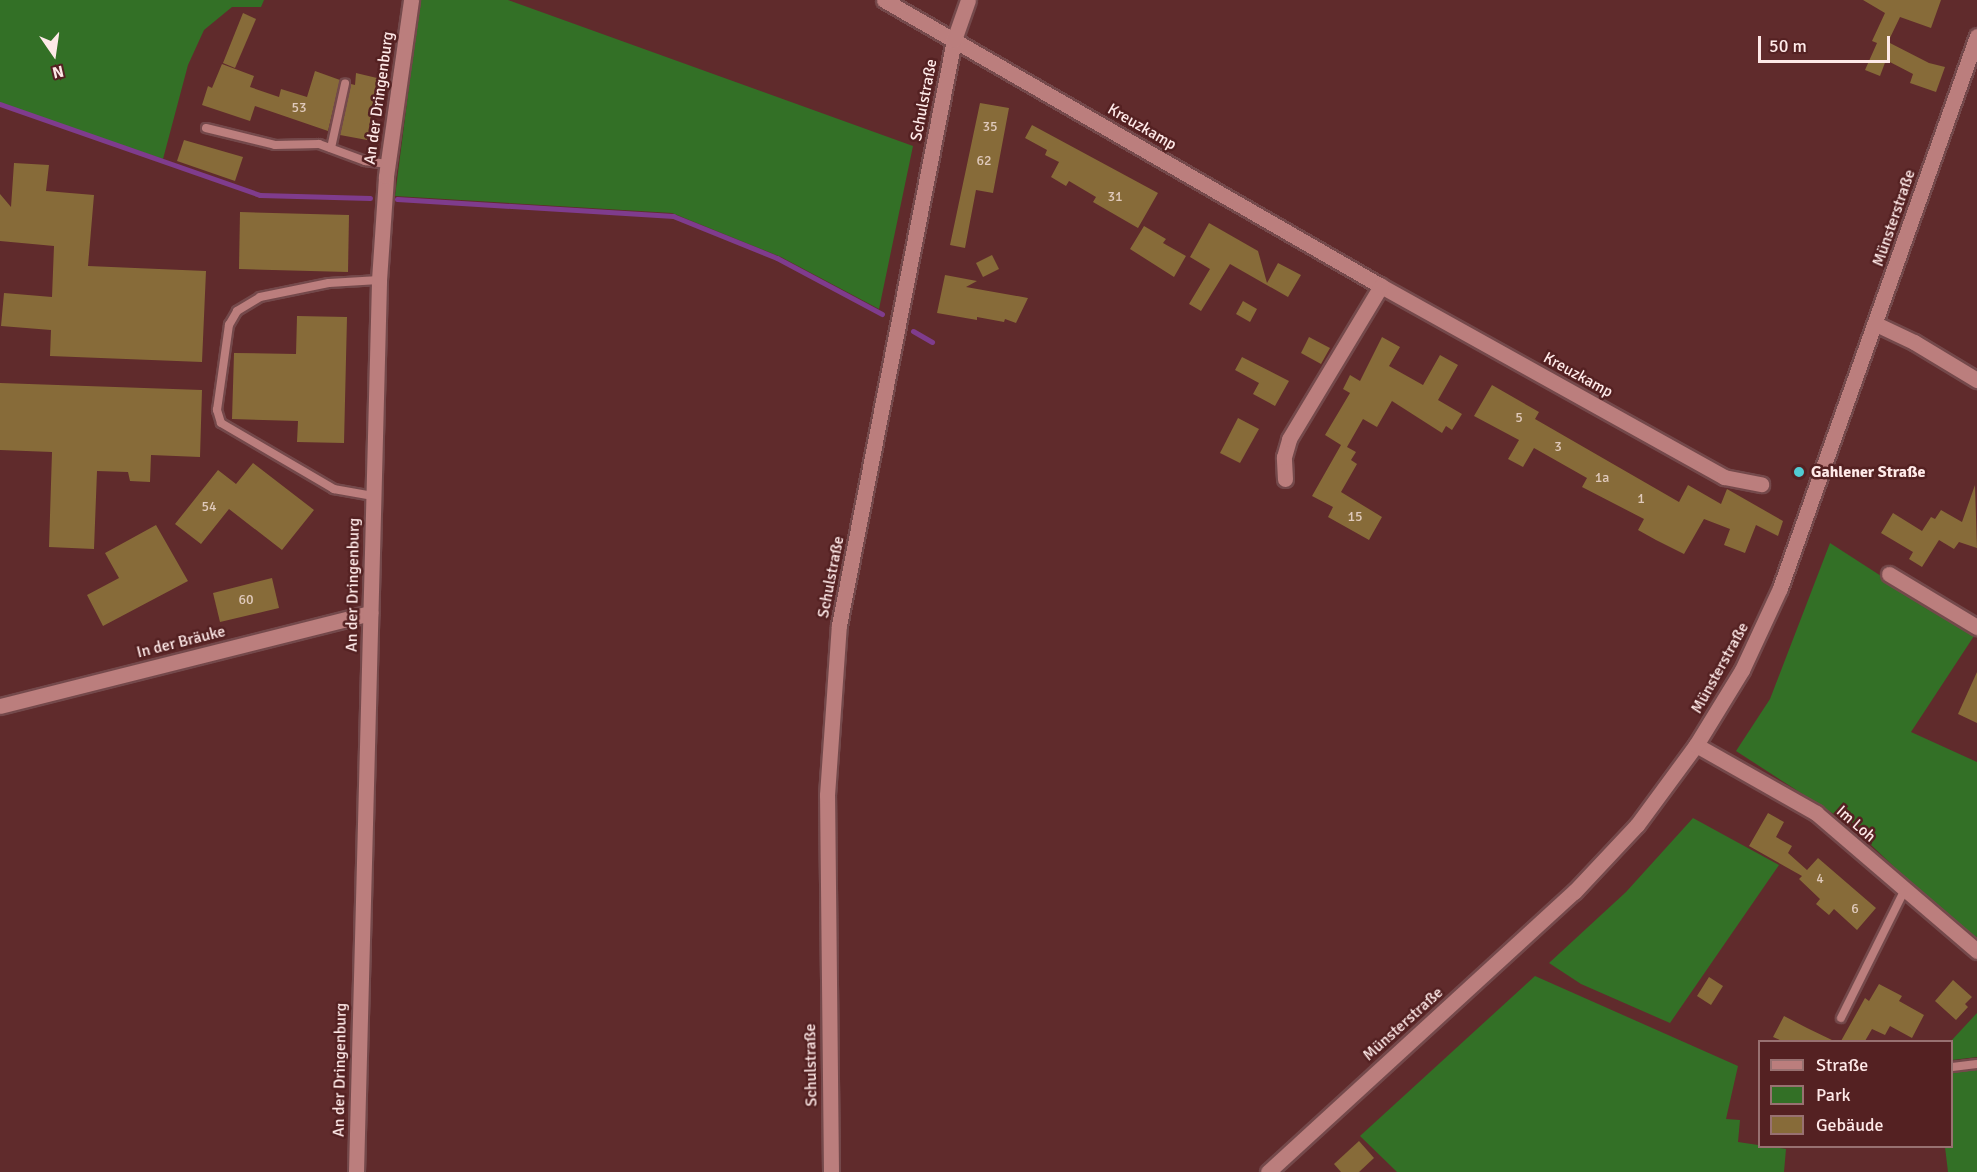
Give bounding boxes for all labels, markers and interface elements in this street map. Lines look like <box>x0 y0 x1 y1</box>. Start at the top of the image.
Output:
north arrow <box>24 24 84 84</box>
scale bar <box>1761 24 1893 62</box>
street label: An der Dringenburg <box>360 30 398 166</box>
text: 50 m <box>1769 35 1807 57</box>
street label: Schulstraße <box>907 57 941 143</box>
text: N <box>50 61 66 83</box>
house number: 53 <box>291 100 307 116</box>
street label: Kreuzkamp <box>1104 100 1180 154</box>
house number: 35 <box>982 119 998 135</box>
house number: 62 <box>976 153 992 169</box>
street label: Münsterstraße <box>1868 167 1920 269</box>
house number: 31 <box>1107 189 1123 205</box>
street label: Kreuzkamp <box>1540 348 1616 402</box>
house number: 5 <box>1515 410 1523 426</box>
house number: 3 <box>1554 439 1562 455</box>
place label: Gahlener Straße <box>1811 462 1925 482</box>
marker: Gahlener Straße <box>1792 465 1806 479</box>
house number: 1a <box>1595 470 1609 486</box>
house number: 1 <box>1637 491 1645 507</box>
house number: 54 <box>201 499 217 515</box>
house number: 15 <box>1347 509 1363 525</box>
street label: An der Dringenburg <box>342 518 364 652</box>
street label: Schulstraße <box>814 534 848 620</box>
house number: 60 <box>238 592 254 608</box>
street label: Münsterstraße <box>1687 619 1753 717</box>
street label: In der Bräuke <box>135 622 227 662</box>
street label: Im Loh <box>1832 802 1880 846</box>
house number: 4 <box>1816 871 1824 887</box>
house number: 6 <box>1851 901 1859 917</box>
street label: Münsterstraße <box>1359 983 1447 1065</box>
street label: An der Dringenburg <box>329 1003 351 1137</box>
street label: Schulstraße <box>801 1023 821 1107</box>
legend <box>1758 1040 1953 1148</box>
text: Straße <box>1816 1054 1868 1076</box>
text: Park <box>1816 1084 1851 1106</box>
text: Gebäude <box>1816 1114 1884 1136</box>

